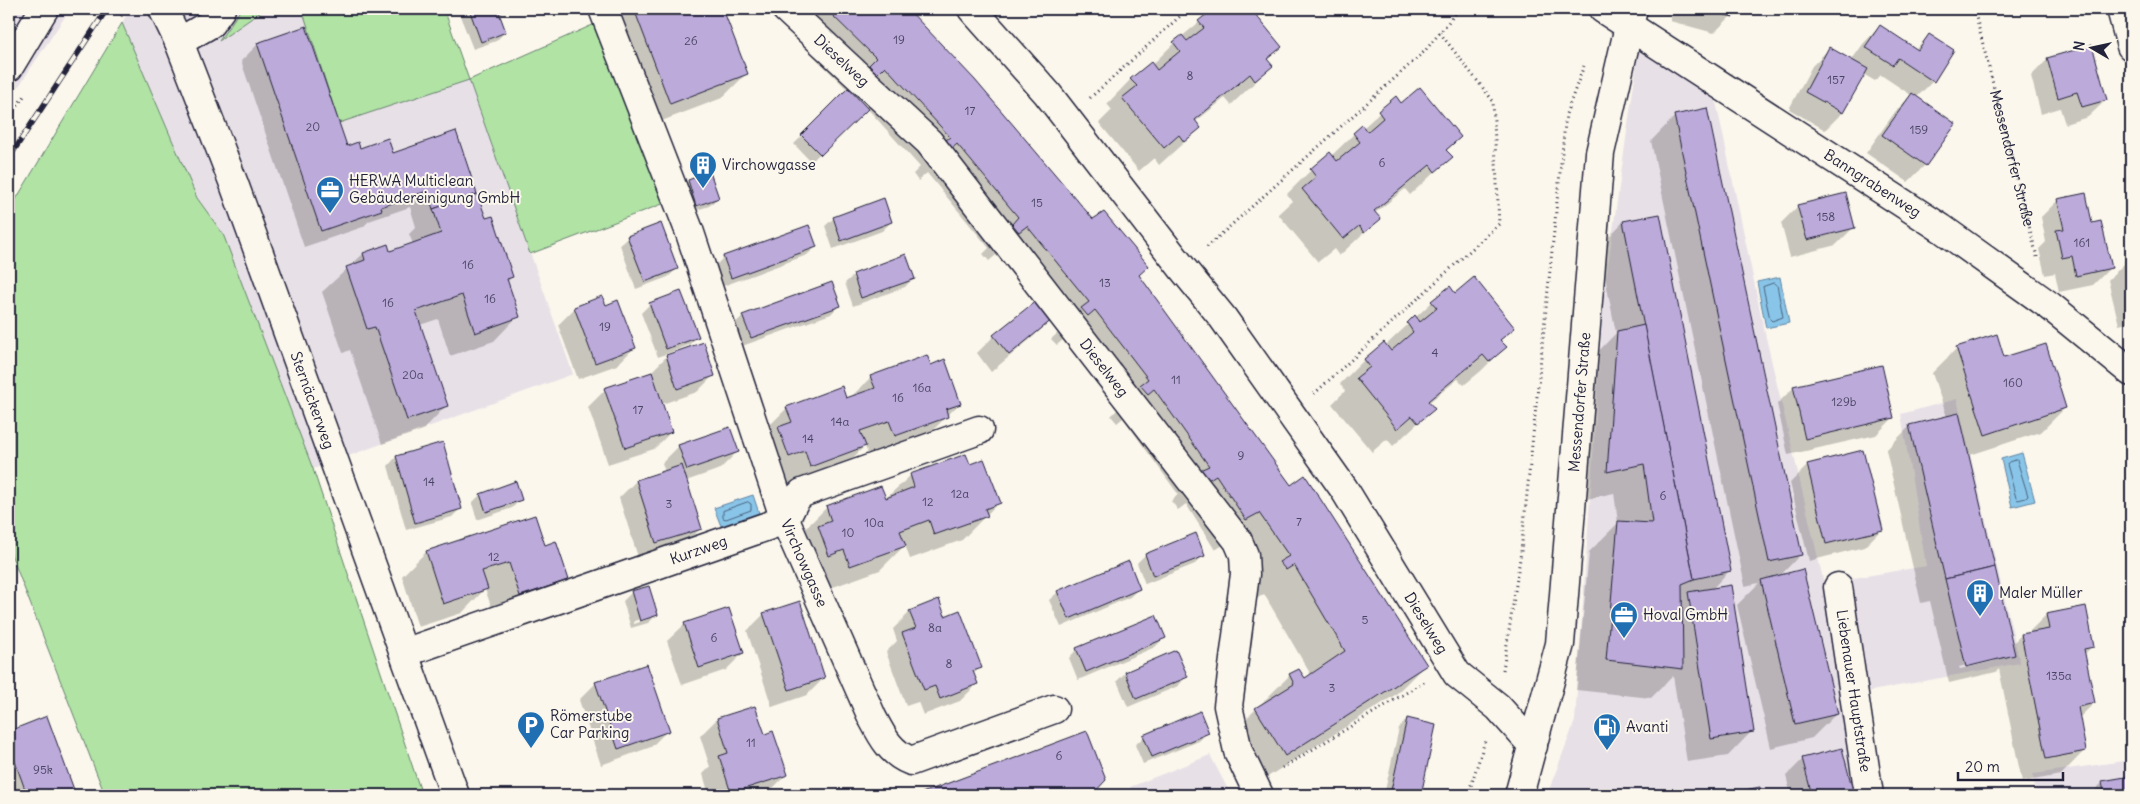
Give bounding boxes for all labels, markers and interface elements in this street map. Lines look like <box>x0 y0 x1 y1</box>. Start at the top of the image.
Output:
north arrow <box>2068 22 2118 72</box>
street label: Dieselweg <box>810 30 874 91</box>
house number: 19 <box>893 32 905 47</box>
house number: 26 <box>684 33 698 48</box>
text: N <box>2070 40 2089 52</box>
house number: 8 <box>1187 68 1194 83</box>
house number: 157 <box>1827 72 1845 87</box>
street label: Messendorfer Straße <box>1986 88 2039 228</box>
house number: 17 <box>965 103 975 118</box>
house number: 20 <box>306 119 320 134</box>
house number: 159 <box>1910 122 1928 137</box>
street label: Banngrabenweg <box>1821 145 1925 222</box>
building icon: Virchowgasse <box>688 150 718 189</box>
place label: Virchowgasse <box>722 155 816 174</box>
house number: 6 <box>1379 155 1386 170</box>
place label: HERWA Multiclean Gebäudereinigung GmbH <box>349 171 520 207</box>
office icon: HERWA Multiclean Gebäudereinigung GmbH <box>315 175 345 214</box>
house number: 15 <box>1031 195 1043 210</box>
house number: 158 <box>1817 209 1835 224</box>
house number: 161 <box>2074 235 2090 250</box>
house number: 16 <box>462 257 474 272</box>
house number: 13 <box>1099 275 1111 290</box>
house number: 16 <box>484 291 496 306</box>
house number: 16 <box>382 295 394 310</box>
house number: 19 <box>599 319 611 334</box>
street label: Messendorfer Straße <box>1564 332 1594 473</box>
street label: Dieselweg <box>1076 335 1133 401</box>
house number: 4 <box>1432 345 1439 360</box>
street label: Sternäckerweg <box>286 349 339 451</box>
house number: 20a <box>402 367 424 382</box>
house number: 11 <box>1171 372 1181 387</box>
house number: 160 <box>2003 375 2023 390</box>
house number: 16a <box>913 380 931 395</box>
house number: 16 <box>892 390 904 405</box>
house number: 129b <box>1832 394 1857 409</box>
house number: 17 <box>633 402 643 417</box>
house number: 14a <box>831 414 849 429</box>
house number: 14 <box>802 431 814 446</box>
house number: 9 <box>1238 448 1245 463</box>
house number: 14 <box>423 474 435 489</box>
house number: 12a <box>951 486 969 501</box>
house number: 6 <box>1660 488 1667 503</box>
house number: 12 <box>922 494 934 509</box>
house number: 3 <box>666 496 673 511</box>
house number: 7 <box>1296 514 1302 529</box>
house number: 10a <box>864 515 884 530</box>
street label: Virchowgasse <box>777 516 832 610</box>
house number: 10 <box>842 525 854 540</box>
street label: Kurzweg <box>667 531 730 568</box>
house number: 12 <box>488 549 500 564</box>
building icon: Maler Müller <box>1965 578 1995 617</box>
place label: Maler Müller <box>1999 583 2083 602</box>
street label: Dieselweg <box>1400 589 1452 657</box>
office icon: Hoval GmbH <box>1609 600 1639 639</box>
place label: Hoval GmbH <box>1643 605 1728 624</box>
street label: Liebenauer Hauptstraße <box>1832 608 1875 773</box>
house number: 5 <box>1362 612 1369 627</box>
house number: 8a <box>928 620 942 635</box>
house number: 6 <box>711 630 718 645</box>
house number: 8 <box>946 656 953 671</box>
house number: 135a <box>2046 668 2072 683</box>
house number: 3 <box>1329 680 1336 695</box>
place label: Römerstube Car Parking <box>550 706 632 742</box>
parking icon: Römerstube Car Parking <box>516 710 546 749</box>
fuel station icon: Avanti <box>1592 712 1622 751</box>
place label: Avanti <box>1626 717 1668 736</box>
house number: 11 <box>746 735 756 750</box>
house number: 6 <box>1056 748 1063 763</box>
scale bar <box>1958 749 2062 781</box>
text: 20 m <box>1965 757 2000 776</box>
house number: 95k <box>33 762 53 777</box>

